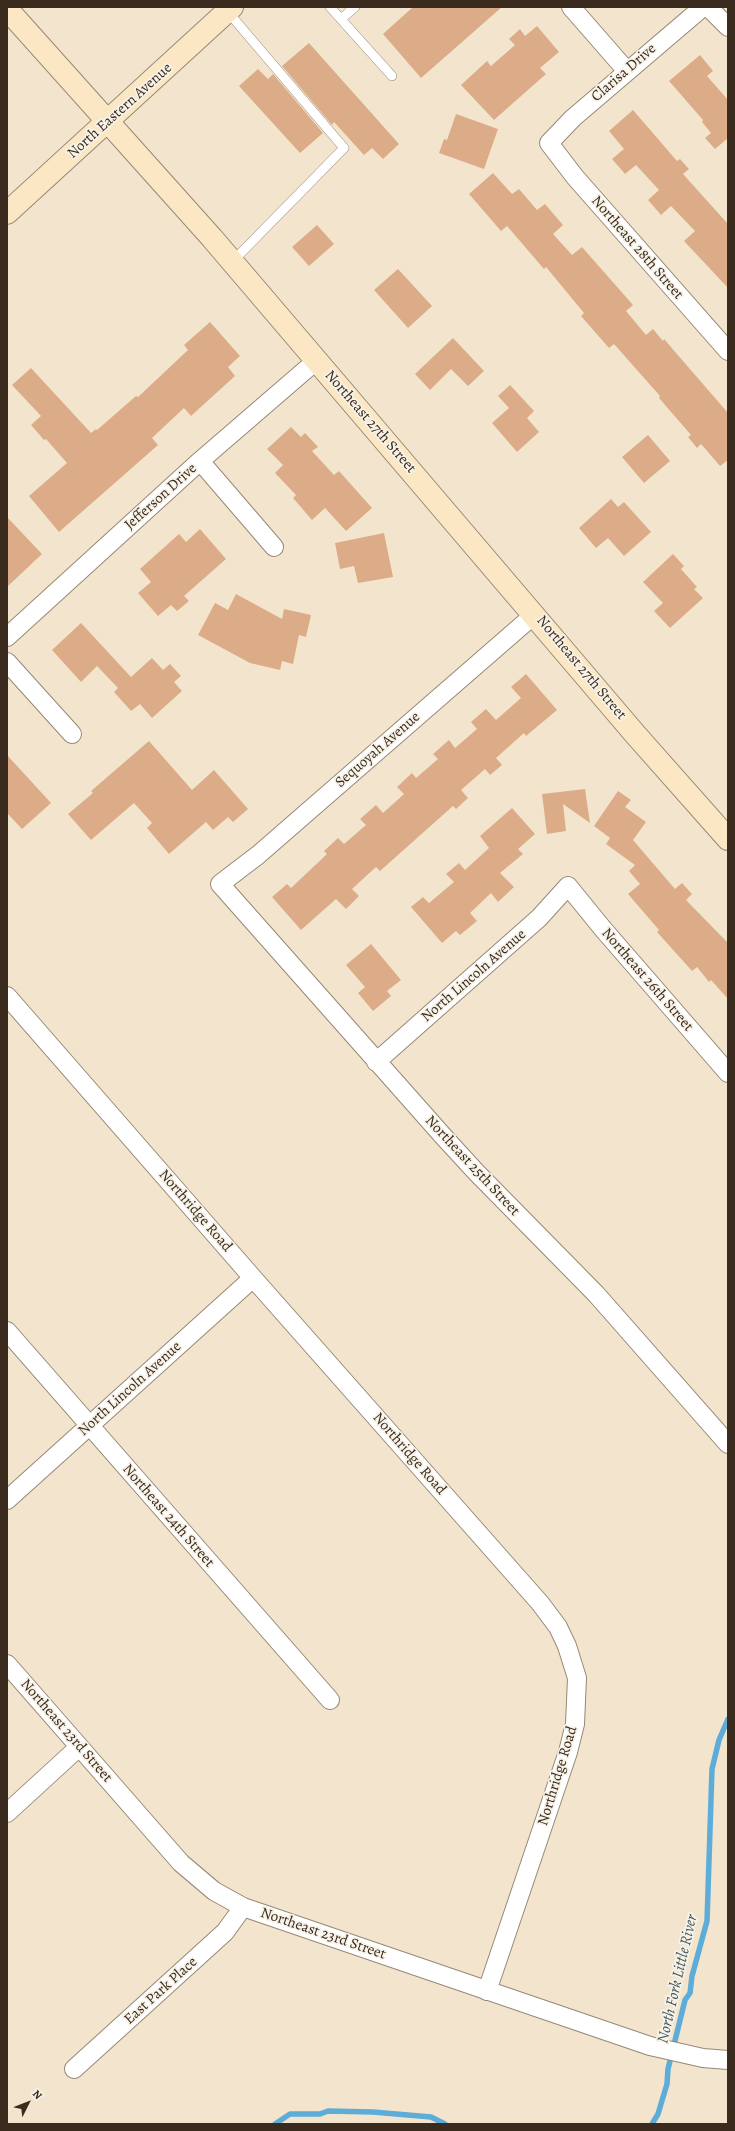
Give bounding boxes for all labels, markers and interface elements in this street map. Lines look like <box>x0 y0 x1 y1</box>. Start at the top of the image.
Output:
street label: Clarisa Drive <box>588 40 660 106</box>
street label: North Eastern Avenue <box>64 59 176 163</box>
street label: Northeast 28th Street <box>587 192 687 304</box>
street label: Northeast 27th Street <box>320 367 420 477</box>
street label: Jefferson Drive <box>121 460 201 534</box>
street label: Northeast 27th Street <box>532 612 630 724</box>
street label: Sequoyah Avenue <box>332 708 424 792</box>
street label: Northeast 26th Street <box>597 925 697 1035</box>
street label: North Lincoln Avenue <box>418 926 530 1026</box>
street label: Northeast 25th Street <box>421 1112 523 1220</box>
street label: Northridge Road <box>154 1166 236 1256</box>
street label: North Lincoln Avenue <box>75 1338 185 1440</box>
street label: Northridge Road <box>368 1409 450 1499</box>
street label: Northeast 24th Street <box>118 1461 218 1571</box>
street label: Northeast 23rd Street <box>16 1676 116 1786</box>
street label: Northridge Road <box>534 1724 582 1828</box>
street label: Northeast 23rd Street <box>258 1904 388 1964</box>
water label: North Fork Little River <box>654 1913 702 2045</box>
street label: East Park Place <box>121 1953 201 2029</box>
north arrow <box>8 2083 48 2123</box>
text: N <box>29 2087 46 2103</box>

